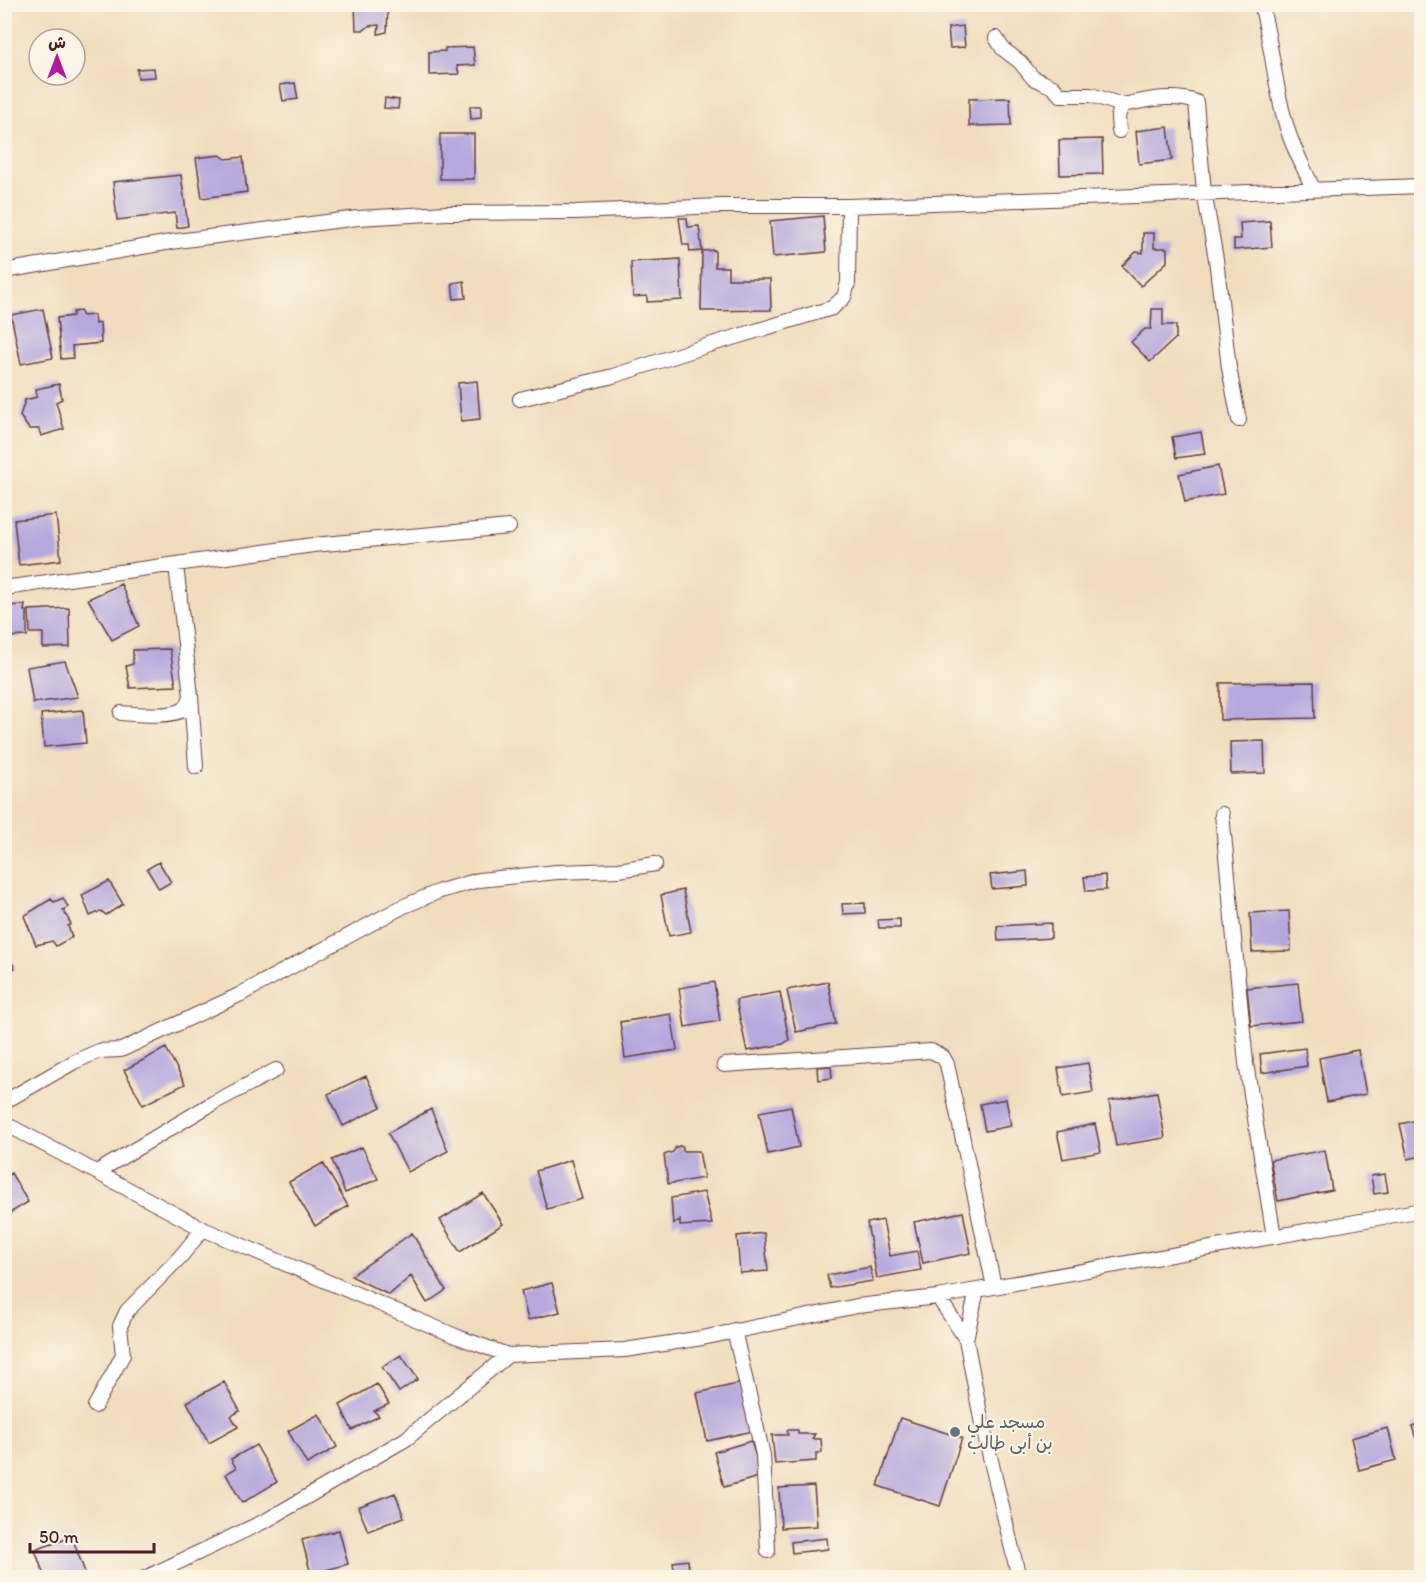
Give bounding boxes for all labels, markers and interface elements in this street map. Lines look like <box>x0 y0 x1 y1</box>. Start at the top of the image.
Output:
north arrow <box>27 27 87 87</box>
text: ش <box>48 33 66 52</box>
place label: مسجد علي بن أبى طالب <box>967 1411 1053 1454</box>
marker: مسجد علي بن أبى طالب <box>948 1425 962 1439</box>
scale bar <box>30 1516 154 1554</box>
text: 50 m <box>39 1526 79 1548</box>

